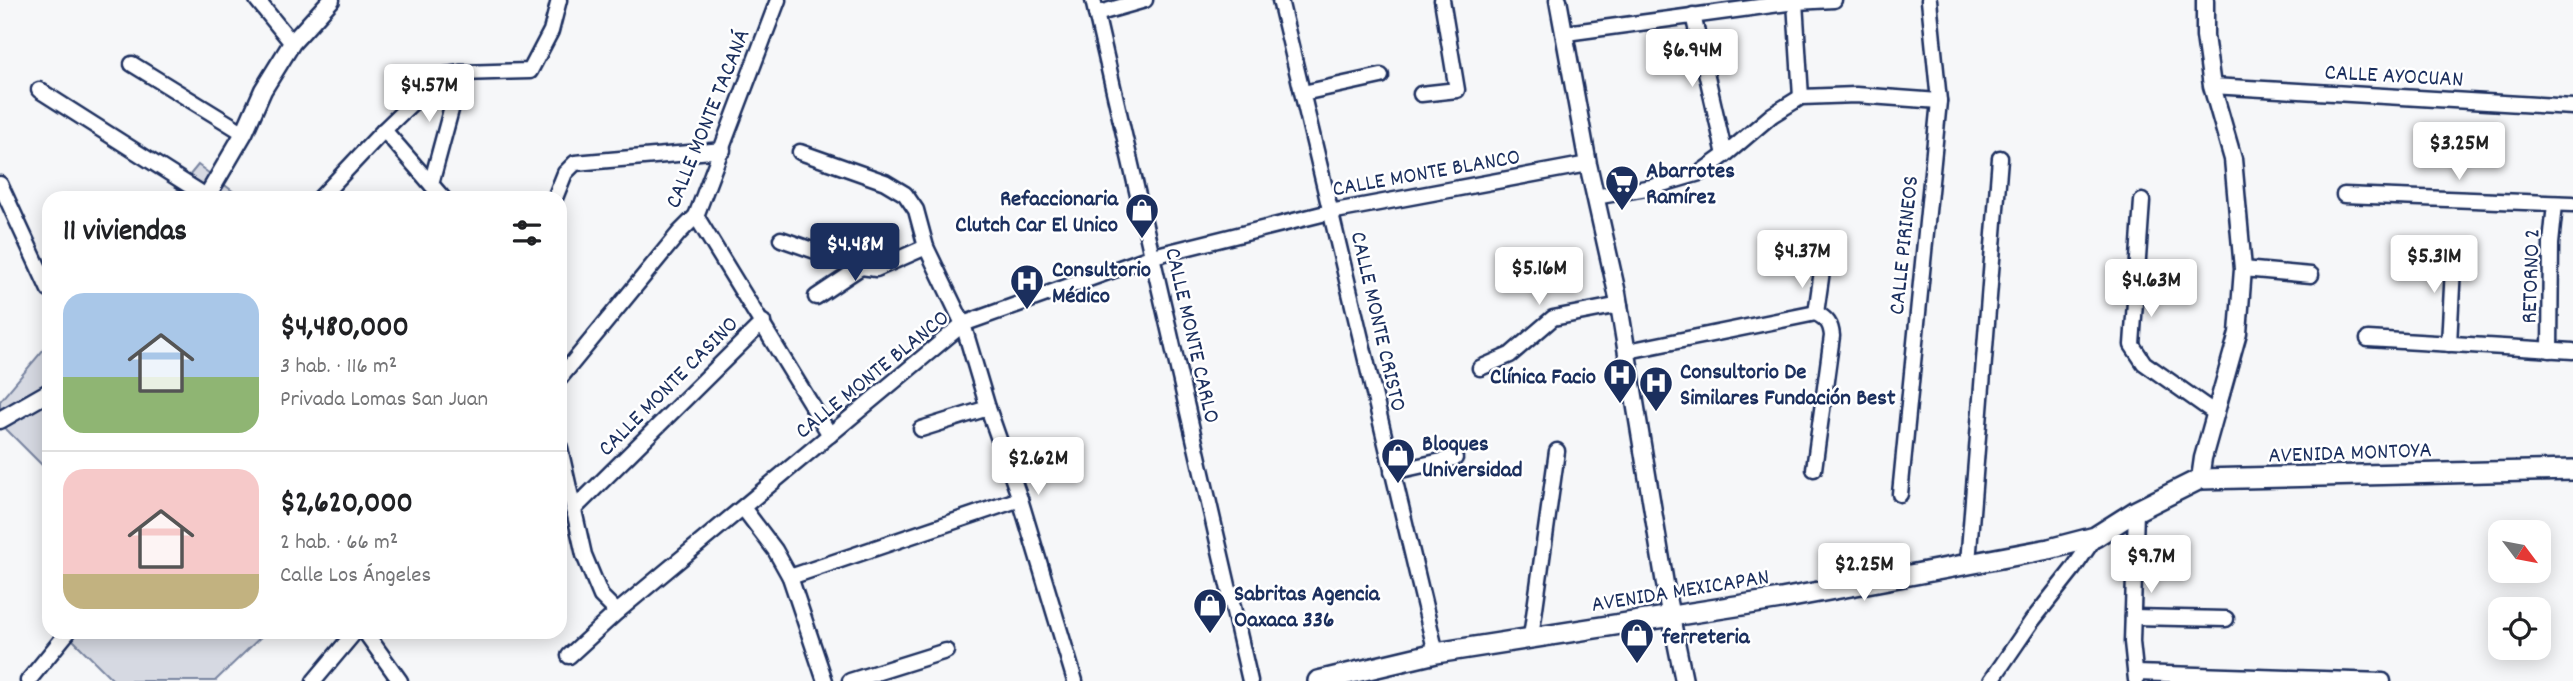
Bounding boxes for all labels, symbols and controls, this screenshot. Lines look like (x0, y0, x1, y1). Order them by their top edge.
street label: CALLE MONTE TACANÁ (658, 25, 760, 214)
pin: $6.94M (1635, 29, 1749, 89)
text: $6.94M (1662, 35, 1722, 68)
street label: CALLE AYOCUAN (2324, 57, 2464, 98)
pin: $4.57M (372, 64, 486, 124)
text: $4.57M (400, 70, 458, 103)
pin: $3.25M (2402, 122, 2516, 182)
text: $3.25M (2429, 128, 2489, 161)
street label: CALLE MONTE BLANCO (1330, 142, 1523, 207)
place label: Abarrotes Ramírez (1646, 156, 1735, 215)
supermarket icon: Abarrotes Ramírez (1603, 163, 1641, 212)
street label: CALLE PIRINEOS (1882, 174, 1929, 316)
place label: Refaccionaria Clutch Car El Unico (955, 184, 1119, 243)
shop icon: Refaccionaria Clutch Car El Unico (1123, 191, 1161, 240)
text: 11 viviendas (63, 212, 187, 255)
icon: filters (508, 214, 546, 252)
pin: $4.48M (798, 224, 912, 283)
street label: RETORNO 2 (2514, 228, 2551, 324)
text: $4.48M (826, 229, 884, 262)
street label: CALLE MONTE CRISTO (1340, 229, 1413, 415)
pin: $4.37M (1745, 230, 1859, 290)
text: $4.37M (1773, 236, 1831, 269)
pin: $5.31M (2377, 236, 2491, 295)
text: $5.31M (2407, 241, 2461, 274)
street label: CALLE MONTE CARLO (1154, 245, 1227, 427)
pin: $5.16M (1482, 247, 1596, 307)
text: $5.16M (1511, 253, 1567, 286)
place label: Consultorio Médico (1052, 255, 1151, 314)
pin: $4.63M (2094, 260, 2208, 319)
hospital icon: Consultorio Médico (1008, 262, 1046, 311)
text: $4.63M (2121, 265, 2181, 298)
street label: CALLE MONTE BLANCO (789, 303, 957, 448)
text: $4,480,000 (280, 308, 409, 351)
street label: CALLE MONTE CASINO (592, 310, 747, 465)
icon: home (119, 321, 203, 405)
text: 3 hab. · 116 m² (280, 351, 397, 384)
hospital icon: Clínica Facio (1601, 356, 1639, 405)
place label: Consultorio De Similares Fundación Best (1680, 357, 1896, 416)
place label: Clínica Facio (1490, 362, 1596, 395)
hospital icon: Consultorio De Similares Fundación Best (1637, 364, 1675, 413)
text: Privada Lomas San Juan (280, 384, 488, 417)
place label: Bloques Universidad (1422, 429, 1522, 488)
street label: AVENIDA MONTOYA (2268, 435, 2432, 474)
shop icon: Bloques Universidad (1379, 436, 1417, 485)
pin: $2.62M (981, 438, 1095, 497)
text: $2.62M (1008, 443, 1068, 476)
text: $2,620,000 (280, 484, 413, 527)
icon: home (119, 497, 203, 581)
north arrow (2488, 520, 2552, 583)
map controls (2488, 520, 2551, 660)
text: 2 hab. · 66 m² (280, 527, 398, 560)
pin: $9.7M (2102, 536, 2200, 595)
text: $9.7M (2127, 541, 2175, 574)
pin: $2.25M (1807, 544, 1921, 603)
text: $2.25M (1834, 549, 1894, 582)
text: Calle Los Ángeles (280, 560, 431, 593)
street label: AVENIDA MEXICAPAN (1589, 562, 1772, 623)
place label: Sabritas Agencia Oaxaca 336 (1234, 579, 1381, 638)
shop icon: Sabritas Agencia Oaxaca 336 (1191, 586, 1229, 635)
button: locate (2488, 597, 2551, 660)
shop icon: ferreteria (1618, 616, 1656, 665)
place label: ferreteria (1661, 622, 1751, 655)

